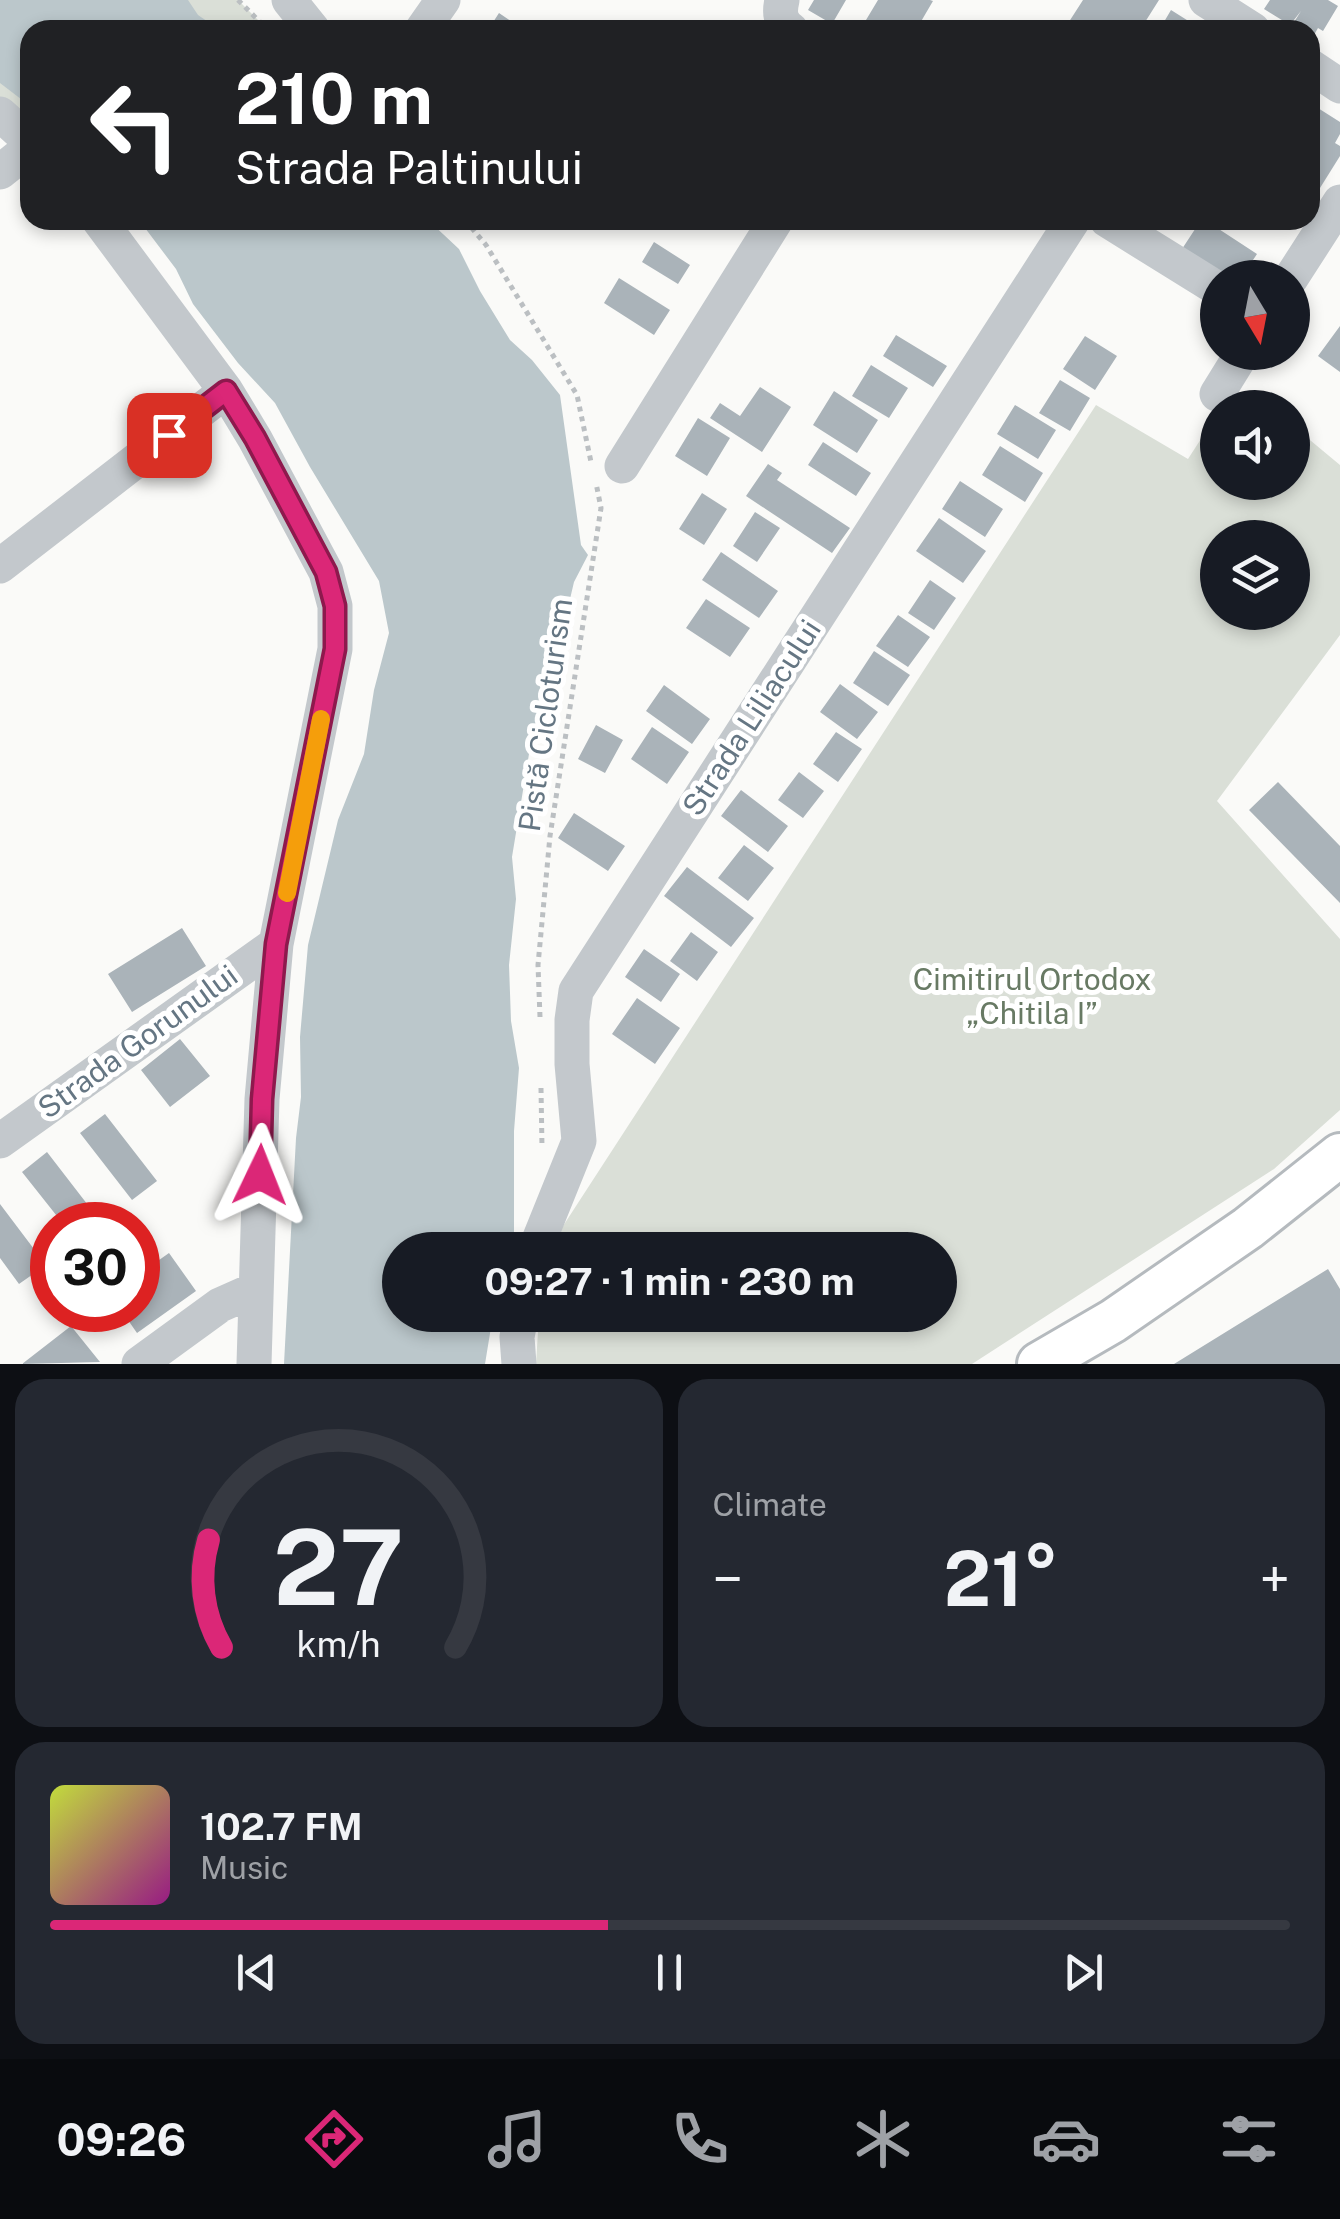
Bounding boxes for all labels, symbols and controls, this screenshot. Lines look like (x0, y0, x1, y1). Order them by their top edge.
text: 210 m (235, 57, 433, 140)
icon: left (70, 60, 200, 190)
text: Strada Paltinului (235, 141, 583, 194)
north arrow (1200, 260, 1310, 370)
map controls (1200, 260, 1310, 630)
button: sound (1200, 390, 1310, 500)
pin (127, 393, 212, 478)
icon: arrive (142, 408, 197, 463)
button: layers (1200, 520, 1310, 630)
street label: Pistă Cicloturism (511, 596, 579, 834)
street label: Strada Liliacului (674, 613, 828, 822)
street label: Strada Gorunului (31, 957, 244, 1126)
park label: Cimitirul Ortodox „Chitila I” (913, 961, 1151, 1031)
position arrow (208, 1123, 312, 1227)
speed limit sign: 30 (30, 1202, 160, 1332)
text: 09:27 · 1 min · 230 m (484, 1259, 855, 1304)
text: Climate (713, 1486, 827, 1523)
text: 27 (273, 1506, 404, 1628)
text: 21° (944, 1535, 1059, 1623)
text: − (713, 1547, 743, 1611)
text: + (1260, 1547, 1290, 1611)
text: km/h (297, 1623, 381, 1665)
text: 102.7 FM (200, 1804, 363, 1849)
text: Music (200, 1849, 288, 1886)
icon: previous (229, 1945, 284, 2000)
icon: pause (642, 1945, 697, 2000)
icon: next (1056, 1945, 1111, 2000)
icon: directions (299, 2104, 369, 2174)
icon: music (482, 2104, 552, 2174)
icon: phone (665, 2104, 735, 2174)
icon: climate (848, 2104, 918, 2174)
icon: car (1031, 2104, 1101, 2174)
icon: filters (1214, 2104, 1284, 2174)
text: 09:26 (56, 2113, 186, 2166)

